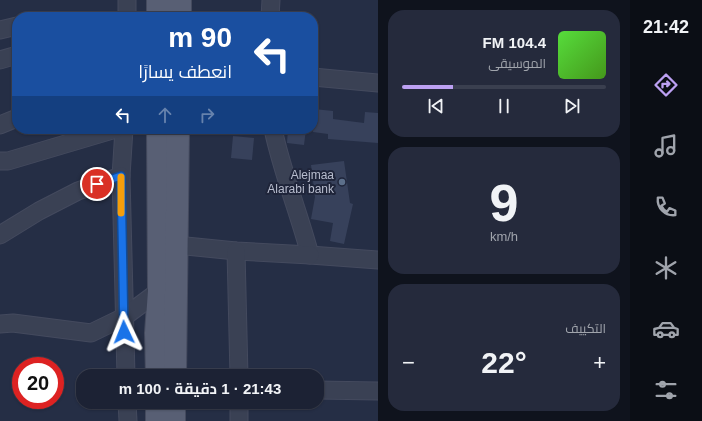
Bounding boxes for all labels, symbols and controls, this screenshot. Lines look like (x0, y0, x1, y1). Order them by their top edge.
text: 21:42 (643, 17, 689, 37)
text: 90 m (168, 22, 232, 53)
icon: left (246, 28, 298, 80)
text: 104.4 FM (483, 34, 546, 51)
text: الموسيقى (488, 56, 546, 71)
text: انعطف يسارًا (138, 62, 232, 82)
icon: directions (652, 71, 680, 99)
icon: previous (425, 95, 447, 117)
icon: pause (493, 95, 515, 117)
icon: next (561, 95, 583, 117)
icon: left (112, 104, 134, 126)
icon: ahead (154, 104, 176, 126)
icon: right (196, 104, 218, 126)
icon: music (652, 132, 680, 160)
pin (80, 167, 114, 201)
place label: Alejmaa Alarabi bank (267, 168, 335, 196)
icon: arrive (86, 173, 108, 195)
text: 9 (490, 174, 518, 232)
marker: Alejmaa Alarabi bank (337, 177, 347, 187)
icon: phone (652, 193, 680, 221)
text: km/h (490, 229, 518, 244)
icon: climate (652, 254, 680, 282)
position arrow (103, 311, 145, 353)
icon: car (652, 315, 680, 343)
text: التكييف (565, 321, 606, 336)
text: 22° (481, 346, 527, 379)
text: − (402, 350, 415, 375)
text: + (593, 350, 606, 375)
speed limit sign: 20 (12, 357, 64, 409)
icon: filters (652, 376, 680, 404)
text: 21:43 · 1 دقيقة · 100 m (119, 380, 281, 397)

